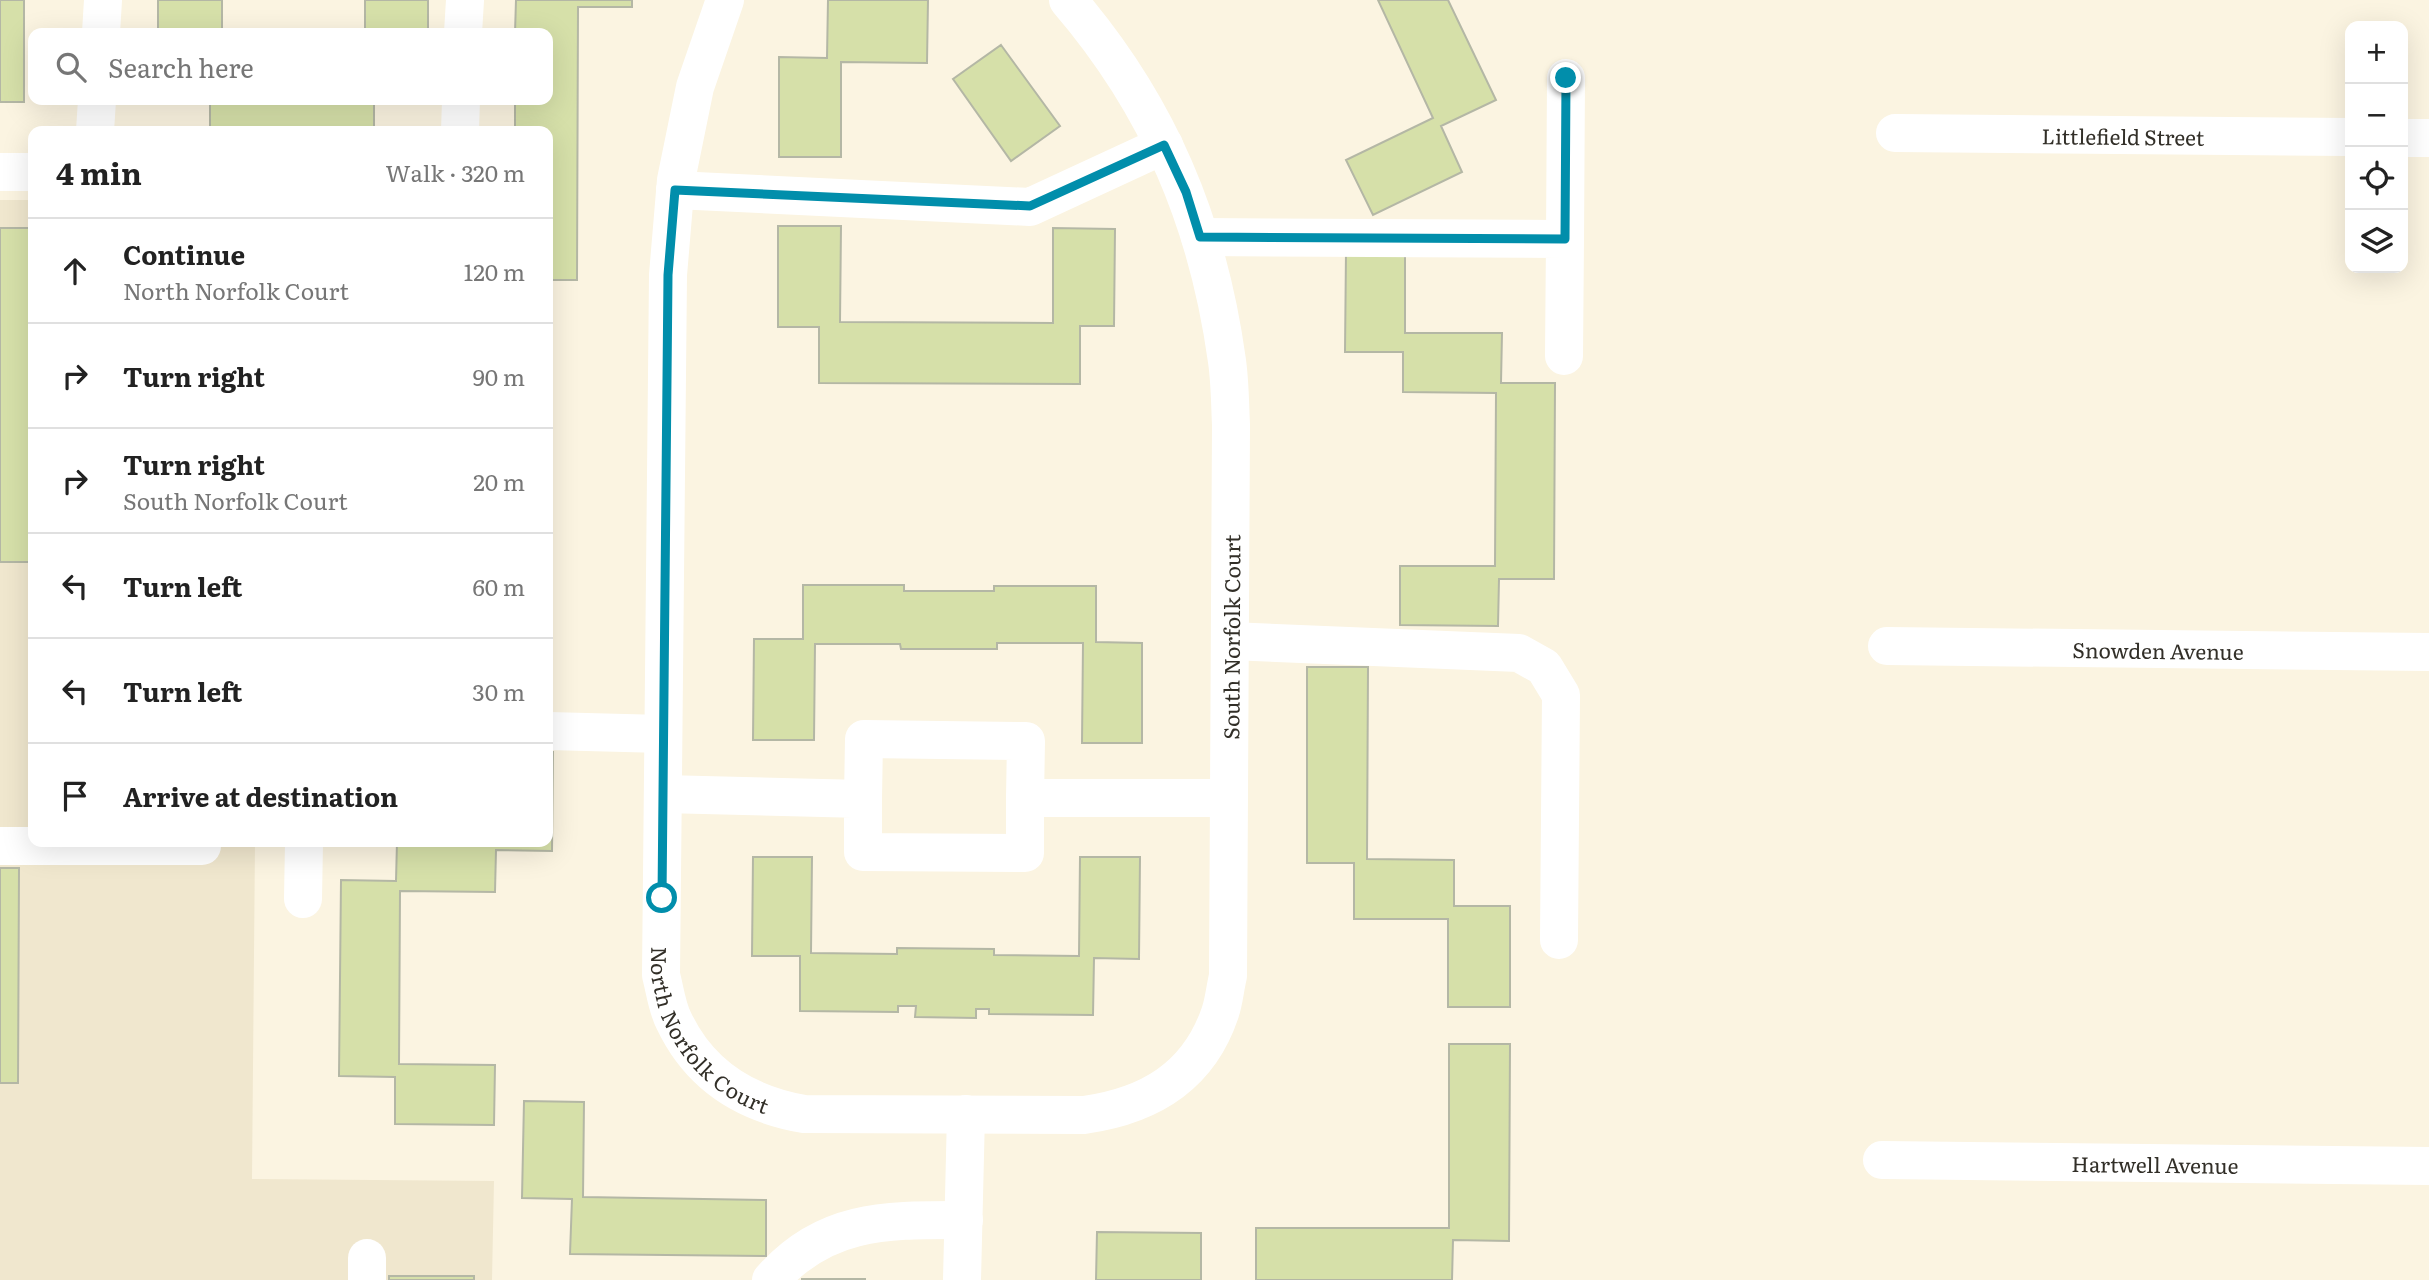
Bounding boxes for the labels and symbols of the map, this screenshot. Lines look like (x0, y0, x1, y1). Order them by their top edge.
route end (1550, 62, 1581, 93)
street label: Littlefield Street (2042, 119, 2205, 151)
street label: South Norfolk Court (1214, 534, 1246, 740)
street label: Snowden Avenue (2072, 633, 2244, 665)
route start (646, 882, 677, 913)
street label: North Norfolk Court (645, 946, 774, 1120)
street label: Hartwell Avenue (2071, 1147, 2239, 1179)

